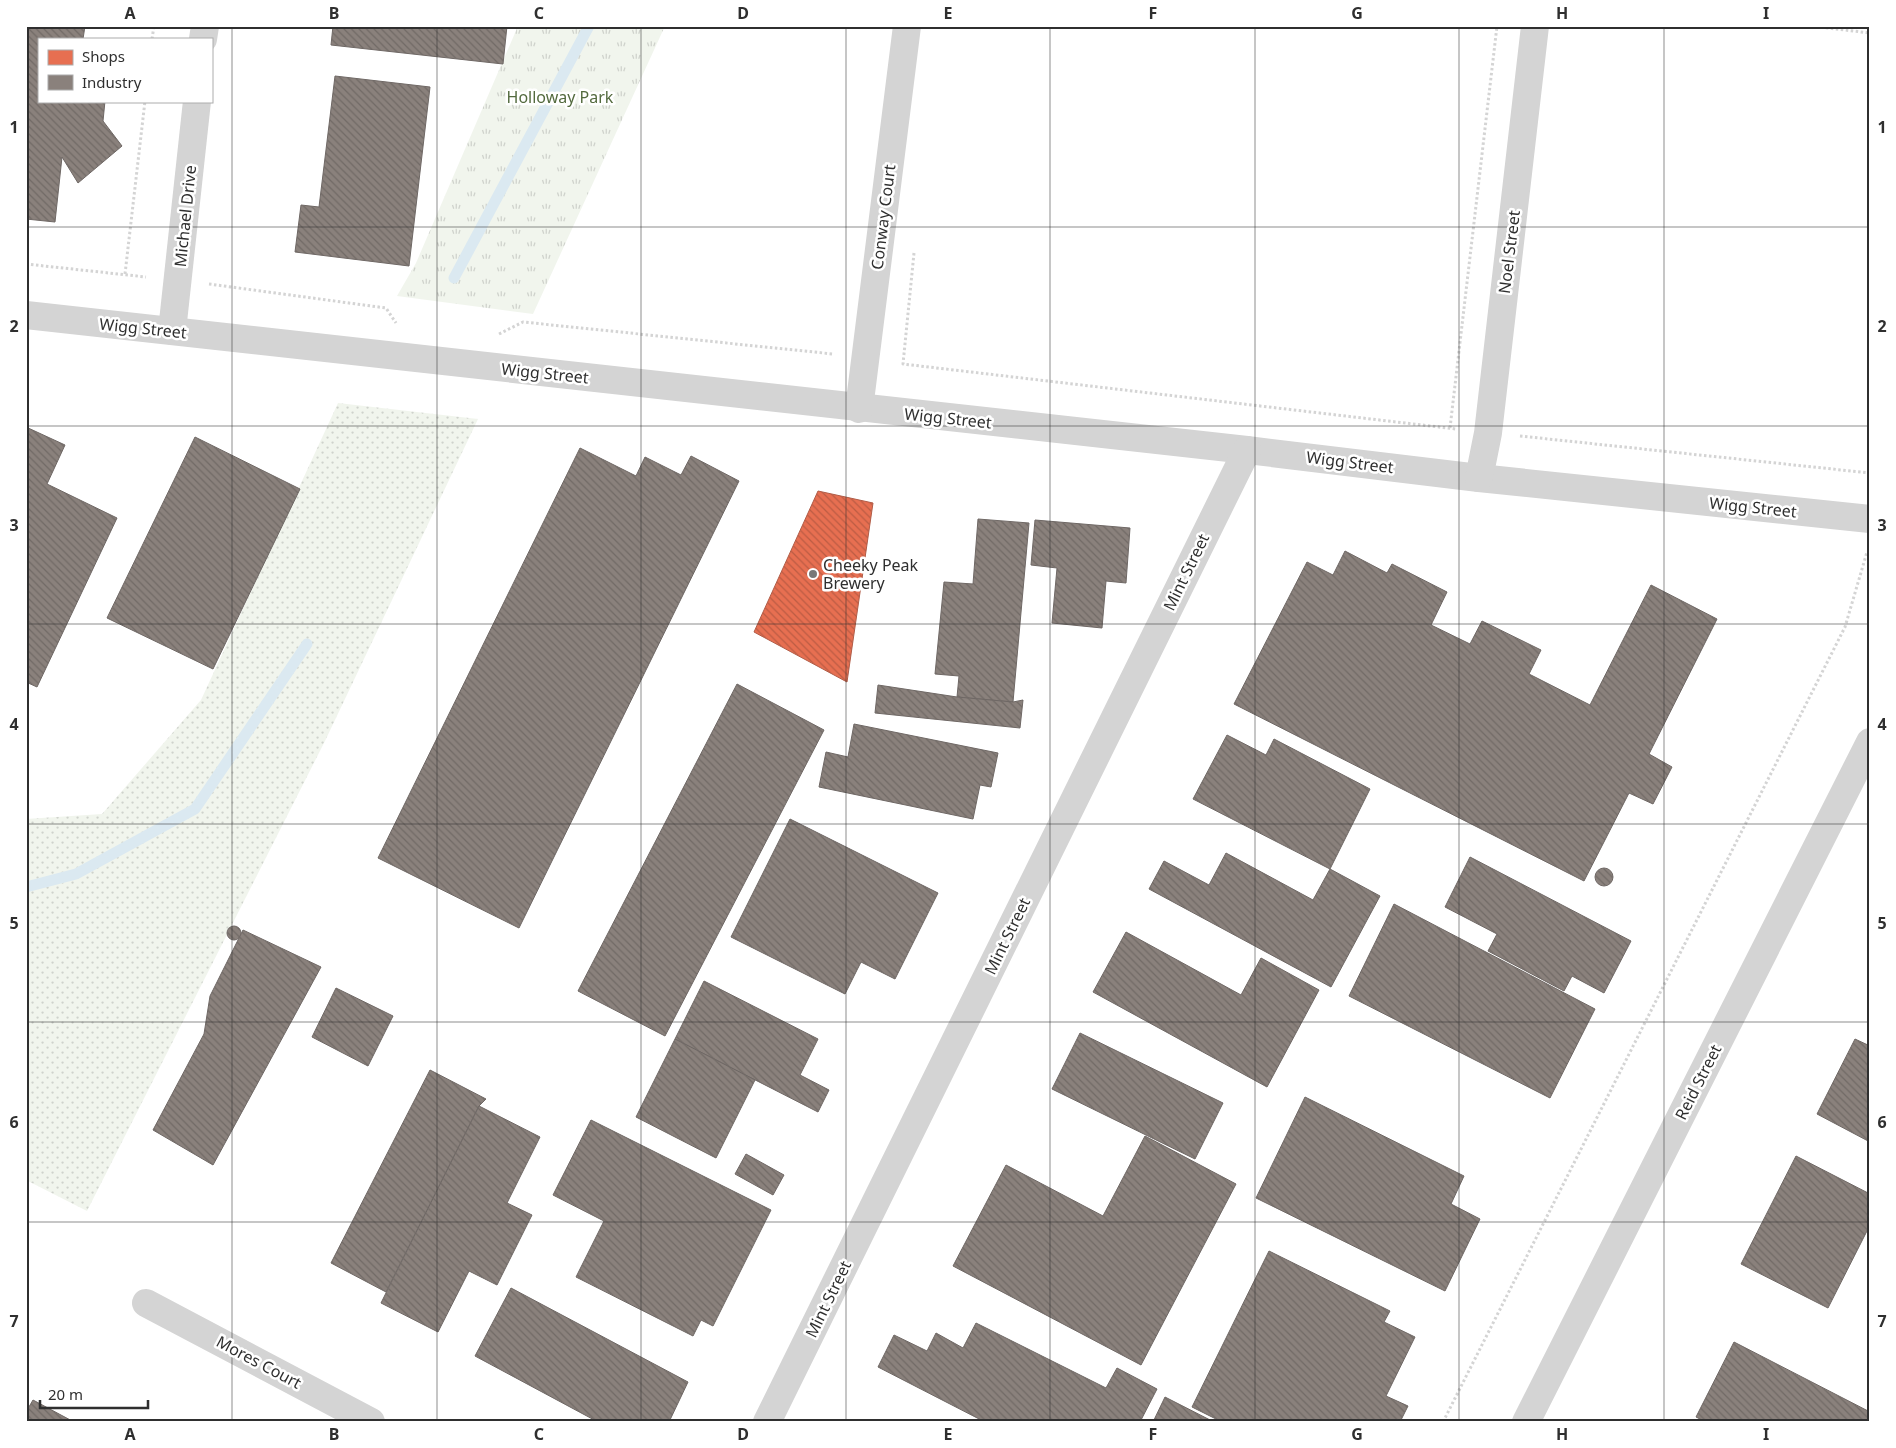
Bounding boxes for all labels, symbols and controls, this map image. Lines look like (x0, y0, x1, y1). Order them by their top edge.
text: A (124, 2, 136, 24)
text: B (329, 2, 339, 24)
text: C (534, 2, 544, 24)
text: D (737, 2, 749, 24)
text: E (944, 2, 953, 24)
text: F (1149, 2, 1157, 24)
text: G (1351, 2, 1363, 24)
text: H (1556, 2, 1568, 24)
text: I (1763, 2, 1769, 24)
legend (38, 38, 212, 102)
text: Shops (82, 46, 125, 66)
text: Industry (82, 72, 142, 92)
park label: Holloway Park (507, 86, 614, 108)
text: 1 (9, 116, 19, 138)
text: 1 (1877, 116, 1887, 138)
street label: Conway Court (866, 163, 900, 271)
street label: Michael Drive (169, 164, 201, 268)
street label: Noel Street (1493, 209, 1525, 295)
street label: Wigg Street (98, 312, 188, 344)
text: 2 (9, 315, 19, 337)
text: 2 (1877, 315, 1887, 337)
street label: Wigg Street (500, 357, 590, 389)
street label: Wigg Street (903, 402, 993, 434)
street label: Wigg Street (1305, 446, 1395, 478)
street label: Wigg Street (1708, 491, 1798, 523)
text: 3 (9, 514, 19, 536)
text: 3 (1877, 514, 1887, 536)
street label: Mint Street (1158, 530, 1214, 614)
place label: Cheeky Peak Brewery (823, 554, 919, 594)
marker: Cheeky Peak Brewery (807, 568, 819, 580)
text: 4 (9, 713, 19, 735)
text: 4 (1877, 713, 1887, 735)
street label: Mint Street (979, 894, 1035, 978)
text: 5 (9, 912, 19, 934)
text: 5 (1877, 912, 1887, 934)
street label: Reid Street (1670, 1040, 1726, 1123)
text: 6 (9, 1111, 19, 1133)
text: 6 (1877, 1111, 1887, 1133)
street label: Mint Street (800, 1257, 856, 1341)
text: 7 (9, 1310, 19, 1332)
text: 7 (1877, 1310, 1887, 1332)
street label: Mores Court (213, 1330, 306, 1394)
scale bar (40, 1378, 148, 1410)
text: 20 m (48, 1384, 83, 1404)
text: A (124, 1423, 136, 1445)
text: B (329, 1423, 339, 1445)
text: C (534, 1423, 544, 1445)
text: D (737, 1423, 749, 1445)
text: E (944, 1423, 953, 1445)
text: F (1149, 1423, 1157, 1445)
text: G (1351, 1423, 1363, 1445)
text: H (1556, 1423, 1568, 1445)
text: I (1763, 1423, 1769, 1445)

